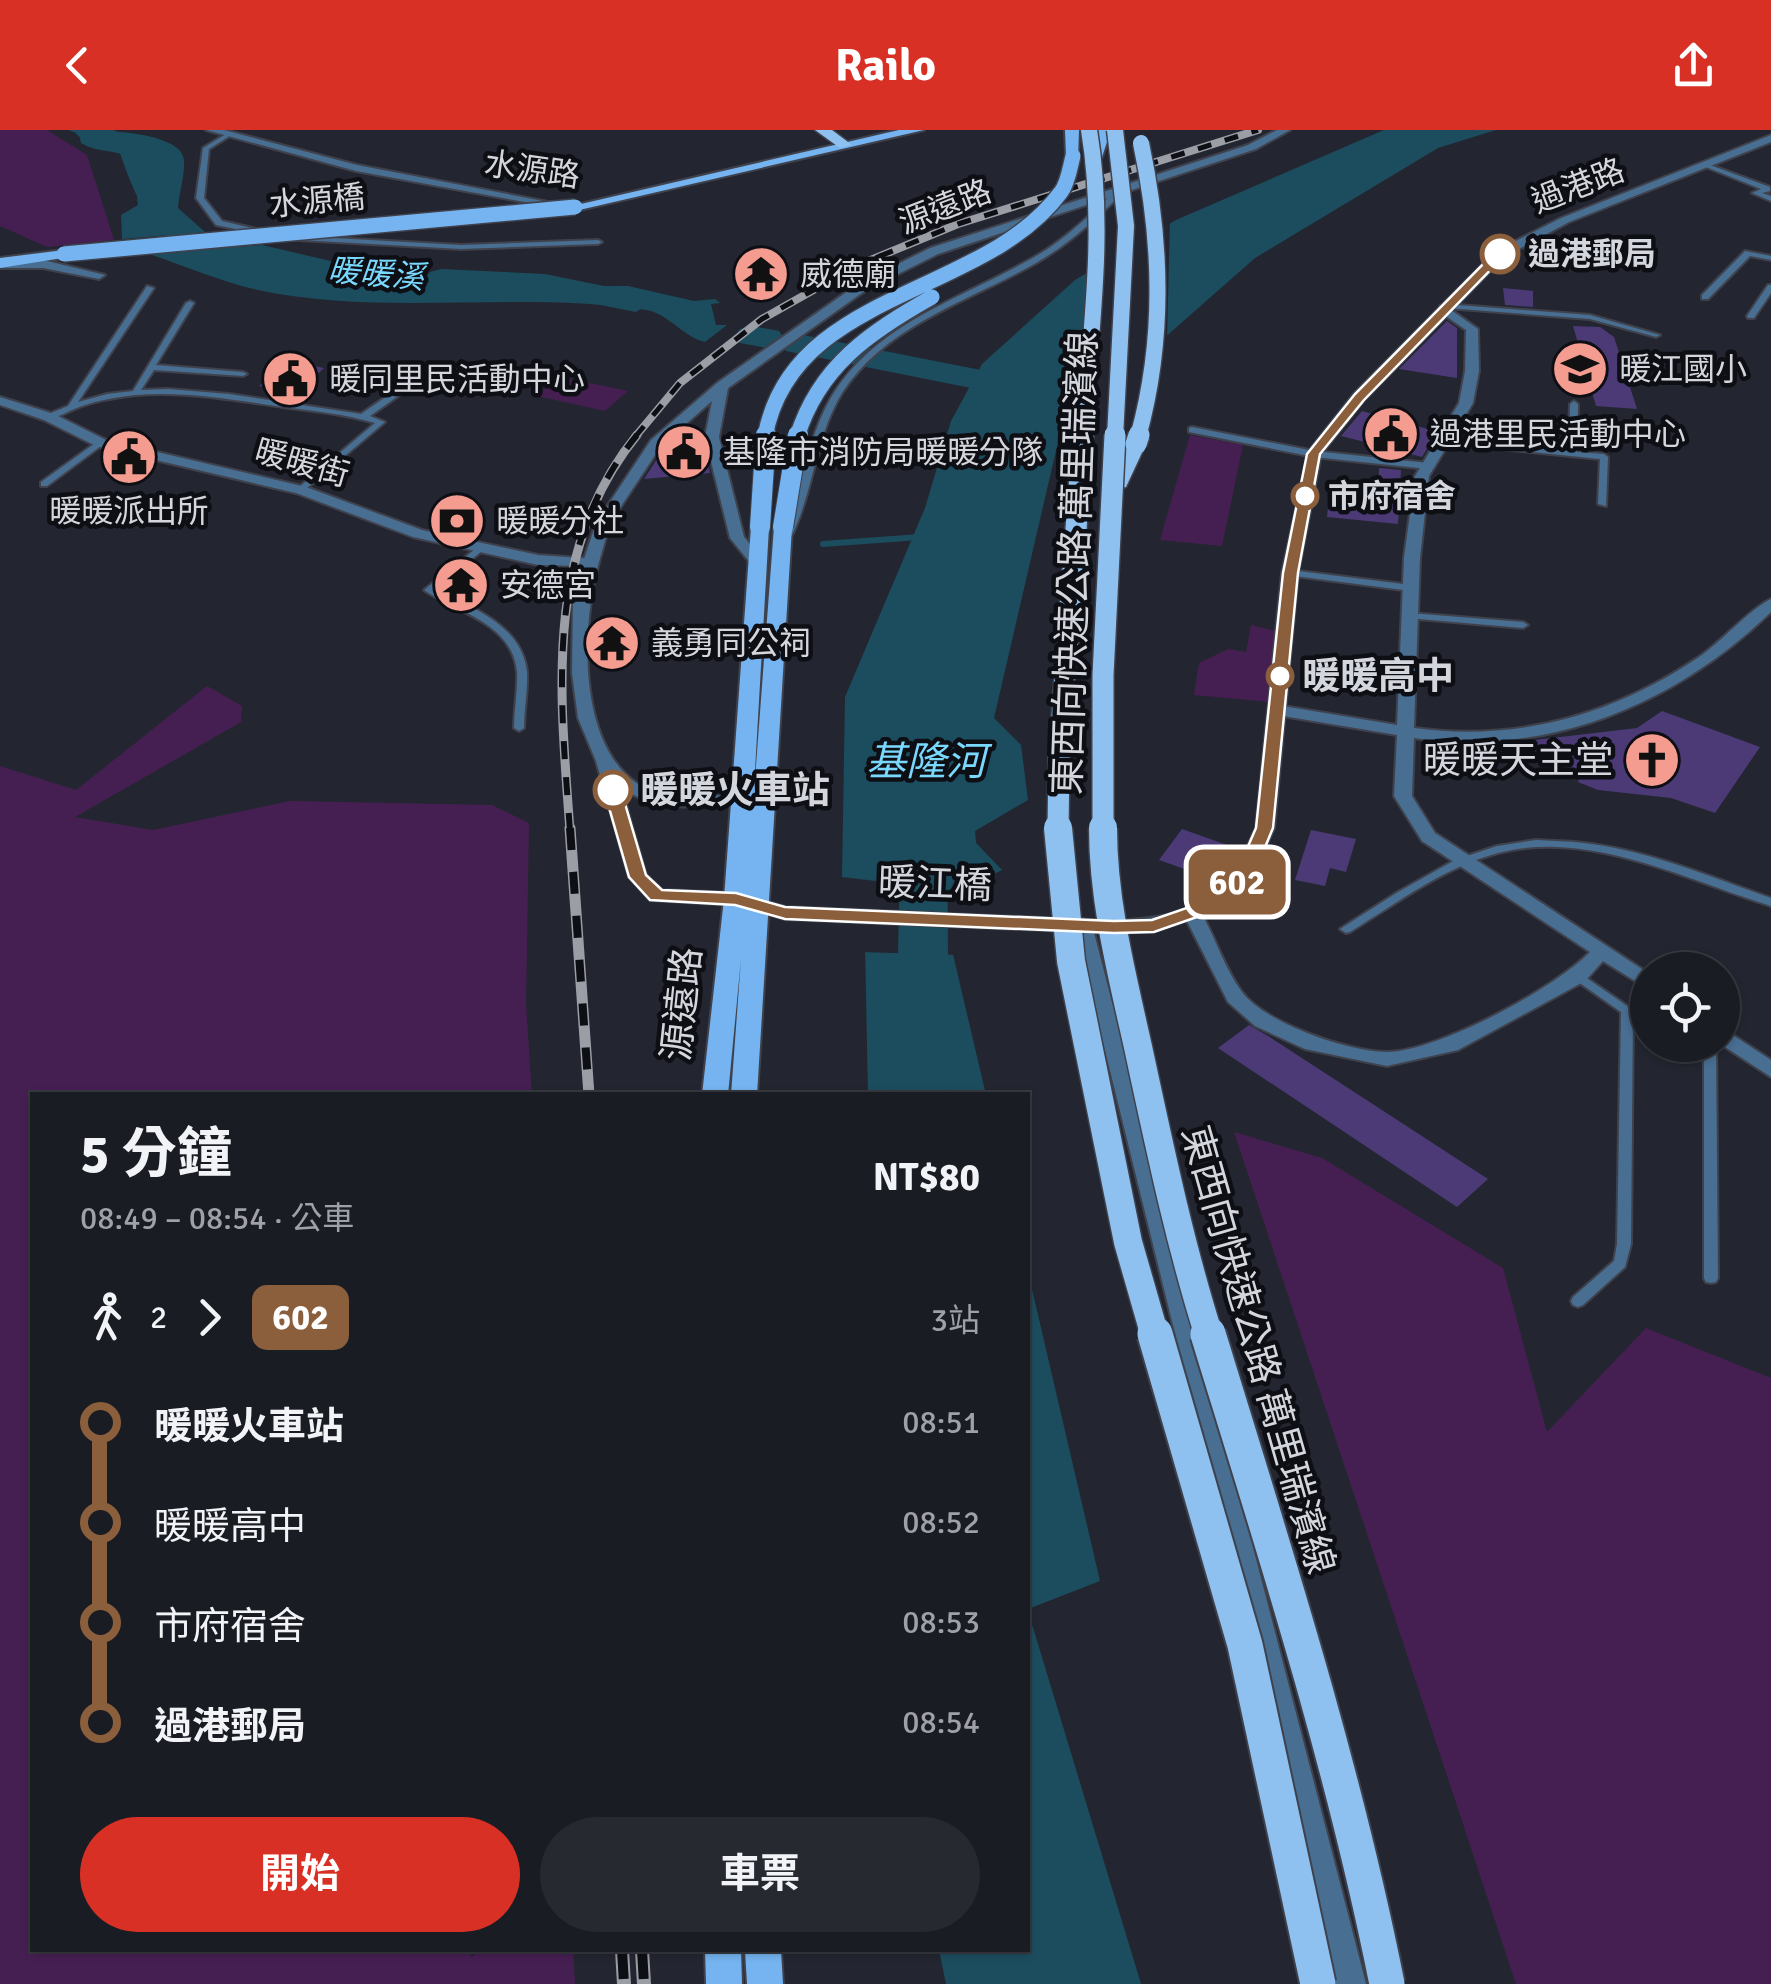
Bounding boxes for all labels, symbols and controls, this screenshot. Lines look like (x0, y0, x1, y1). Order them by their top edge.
icon: back (50, 38, 105, 93)
text: Railo (835, 38, 936, 93)
icon: share (1666, 38, 1721, 93)
street label: 水源路 (482, 144, 582, 196)
street label: 過港路 (1526, 151, 1630, 221)
street label: 源遠路 (893, 172, 997, 242)
street label: 水源橋 (267, 177, 367, 225)
marker: 過港郵局 (1481, 235, 1519, 273)
place label: 過港郵局 (1528, 235, 1656, 274)
temple icon: 威德廟 (731, 244, 791, 304)
water label: 暖暖溪 (326, 250, 429, 298)
place label: 威德廟 (800, 255, 896, 294)
street label: 東西向快速公路 萬里瑞濱線 (1043, 330, 1107, 796)
school or university icon: 暖江國小 (1550, 339, 1610, 399)
public building icon: 暖同里民活動中心 (260, 349, 320, 409)
place label: 暖江國小 (1619, 350, 1747, 389)
place label: 暖同里民活動中心 (329, 360, 585, 399)
public building icon: 過港里民活動中心 (1361, 404, 1421, 464)
place label: 過港里民活動中心 (1430, 415, 1686, 454)
public building icon: 基隆市消防局暖暖分隊 (654, 422, 714, 482)
public building icon: 暖暖派出所 (99, 427, 159, 487)
street label: 暖暖街 (250, 431, 354, 495)
place label: 基隆市消防局暖暖分隊 (723, 433, 1043, 472)
place label: 市府宿舍 (1328, 477, 1456, 516)
marker: 市府宿舍 (1292, 483, 1318, 509)
bank icon: 暖暖分社 (427, 491, 487, 551)
place label: 暖暖派出所 (49, 492, 209, 531)
place label: 暖暖分社 (496, 502, 624, 541)
temple icon: 安德宮 (431, 555, 491, 615)
place label: 安德宮 (500, 566, 596, 605)
temple icon: 義勇同公祠 (582, 613, 642, 673)
place label: 義勇同公祠 (651, 624, 811, 663)
place label: 暖暖高中 (1302, 653, 1454, 700)
marker: 暖暖高中 (1267, 663, 1293, 689)
church icon: 暖暖天主堂 (1622, 730, 1682, 790)
water label: 基隆河 (866, 737, 993, 787)
place label: 暖暖天主堂 (1423, 737, 1613, 784)
place label: 暖暖火車站 (640, 767, 830, 814)
marker: 暖暖火車站 (594, 771, 632, 809)
line badge: 602 (1180, 850, 1294, 914)
street label: 暖江橋 (877, 859, 993, 909)
text: 602 (1209, 861, 1265, 904)
street label: 源遠路 (653, 945, 711, 1063)
map controls (1630, 952, 1740, 1062)
button: locate (1630, 952, 1740, 1062)
text: 5 分鐘 (80, 1120, 232, 1188)
street label: 東西向快速公路 萬里瑞濱線 (1171, 1120, 1345, 1580)
text: NT$80 (873, 1154, 980, 1201)
text: 08:49 – 08:54 · 公車 (80, 1199, 354, 1238)
icon: walk (80, 1290, 135, 1345)
icon: forward (182, 1290, 237, 1345)
text: 602 (272, 1296, 329, 1339)
text: 2 (150, 1298, 167, 1337)
text: 3站 (931, 1301, 980, 1340)
text: 暖暖火車站 (154, 1403, 344, 1450)
text: 08:51 (902, 1403, 980, 1442)
text: 暖暖高中 (154, 1503, 306, 1550)
text: 08:52 (902, 1503, 980, 1542)
text: 市府宿舍 (154, 1603, 306, 1650)
text: 08:53 (902, 1603, 980, 1642)
text: 過港郵局 (154, 1703, 306, 1750)
text: 08:54 (902, 1703, 980, 1742)
button: 開始 (80, 1817, 520, 1932)
button: 車票 (540, 1817, 980, 1932)

